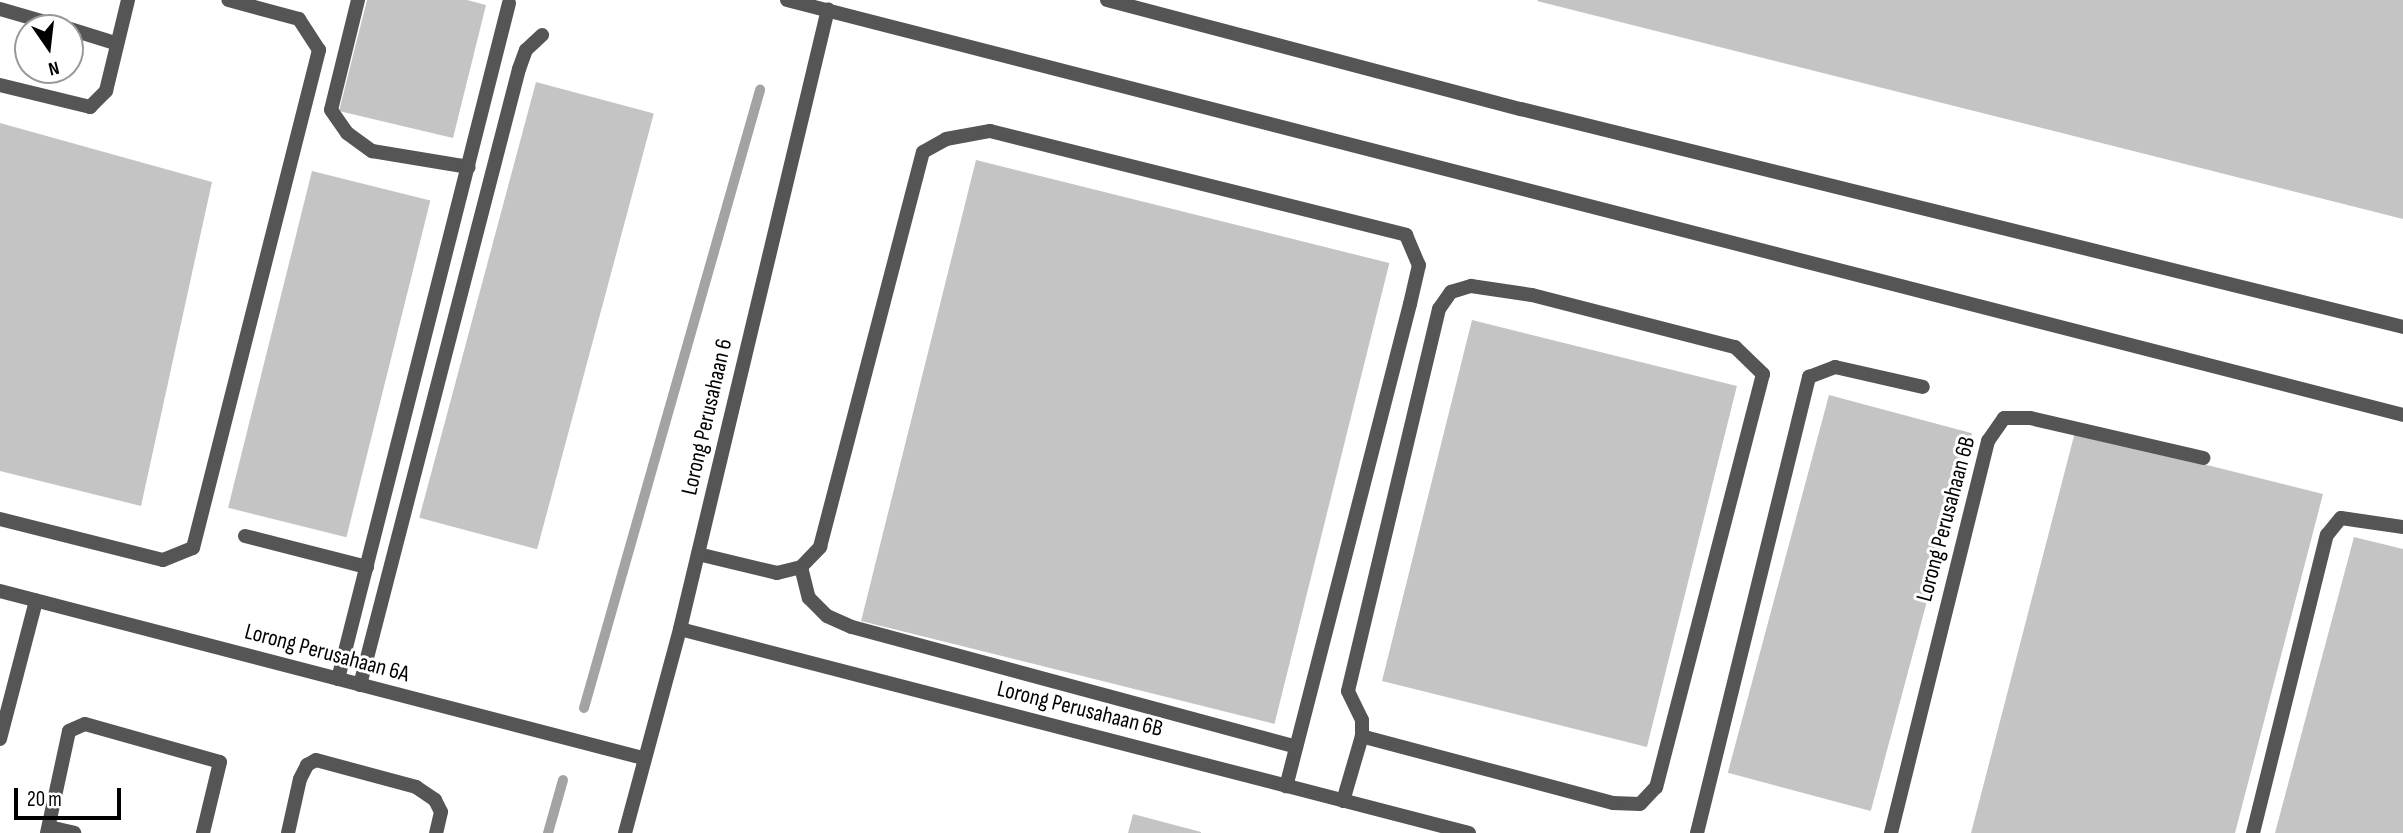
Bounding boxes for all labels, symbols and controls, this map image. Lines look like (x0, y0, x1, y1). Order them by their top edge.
north arrow (14, 14, 84, 84)
text: N (46, 56, 61, 80)
street label: Lorong Perusahaan 6 (676, 336, 738, 498)
street label: Lorong Perusahaan 6B (1911, 433, 1981, 605)
street label: Lorong Perusahaan 6A (242, 618, 412, 688)
street label: Lorong Perusahaan 6B (994, 675, 1166, 743)
scale bar (18, 774, 124, 818)
text: 20 m (27, 787, 62, 812)

